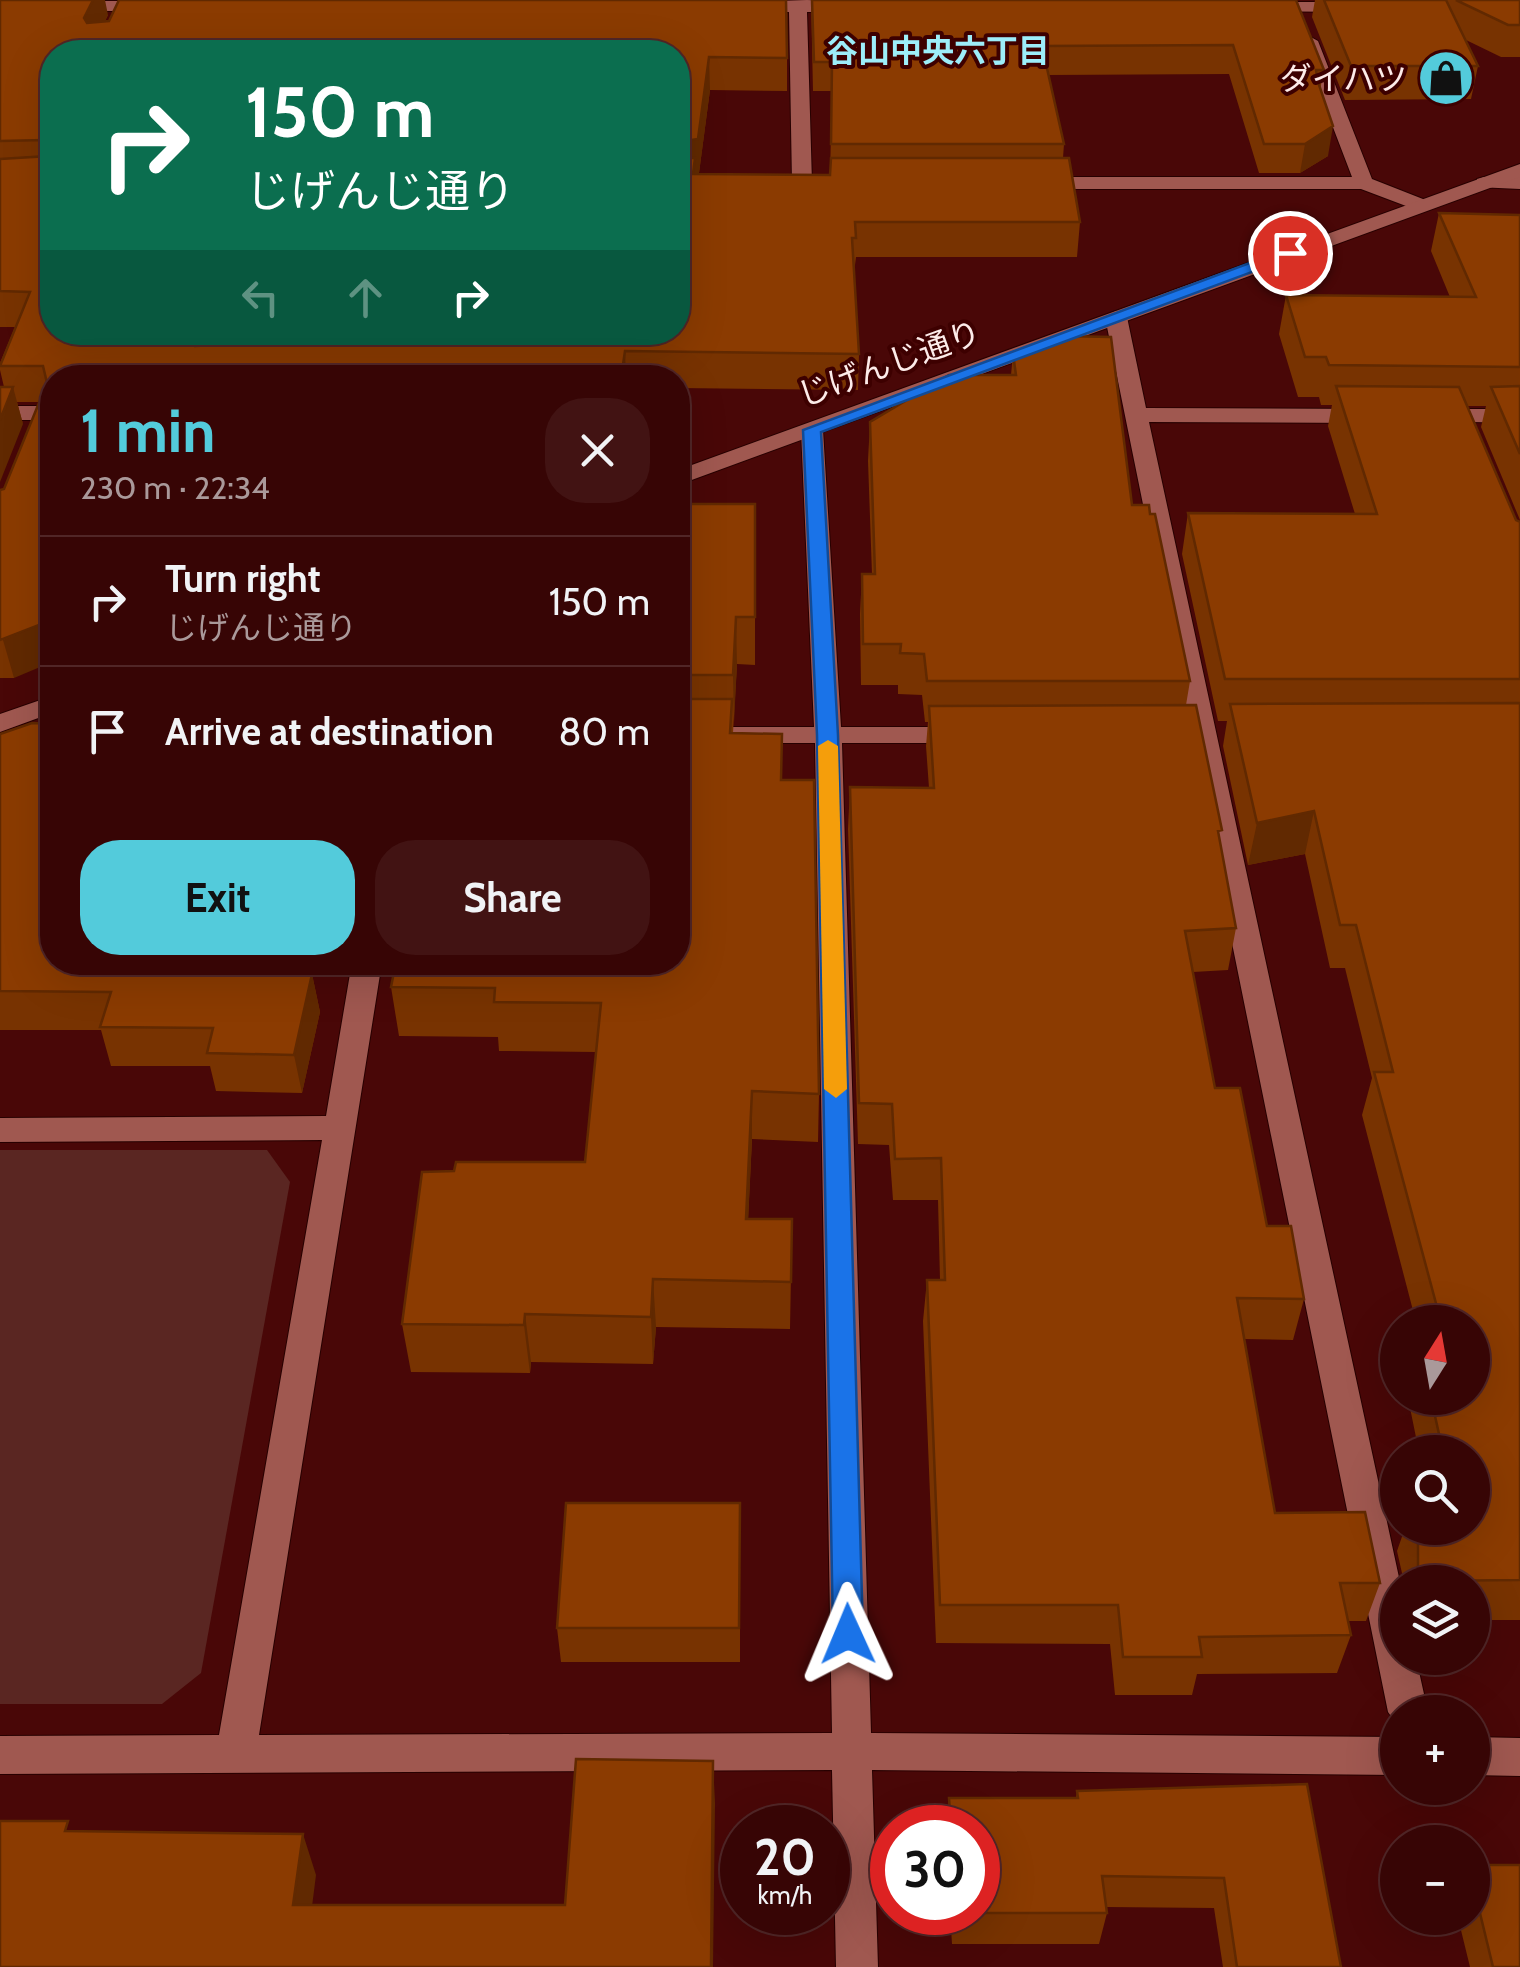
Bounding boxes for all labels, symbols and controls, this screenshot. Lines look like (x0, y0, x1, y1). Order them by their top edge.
district label: 谷山中央六丁目 (826, 31, 1050, 70)
shop icon: ダイハツ (1416, 48, 1476, 108)
place label: ダイハツ (1280, 59, 1407, 98)
text: 150 m (245, 69, 434, 155)
icon: right (80, 80, 210, 210)
text: じげんじ通り (245, 164, 515, 218)
pin (1248, 211, 1333, 296)
icon: arrive (1263, 226, 1318, 281)
icon: left (233, 270, 288, 325)
icon: ahead (338, 270, 393, 325)
icon: right (443, 270, 498, 325)
street label: じげんじ通り (792, 312, 986, 414)
text: 1 min (80, 394, 215, 467)
button: close (545, 398, 650, 503)
text: 230 m · 22:34 (80, 468, 270, 507)
text: Turn right (165, 555, 321, 602)
icon: right (80, 574, 135, 629)
text: 150 m (549, 578, 650, 625)
text: じげんじ通り (165, 608, 357, 647)
icon: arrive (80, 704, 135, 759)
text: Arrive at destination (165, 708, 494, 755)
text: 80 m (559, 708, 650, 755)
button: Exit (80, 840, 355, 955)
button: Share (375, 840, 650, 955)
north arrow (1380, 1305, 1490, 1415)
map controls (1380, 1305, 1490, 1935)
button: search (1380, 1435, 1490, 1545)
button: layers (1380, 1565, 1490, 1675)
position arrow (796, 1582, 900, 1686)
button: + (1380, 1695, 1490, 1805)
speed limit sign: 30 (870, 1805, 1000, 1935)
button: − (1380, 1825, 1490, 1935)
text: 20 (754, 1827, 816, 1888)
text: km/h (758, 1880, 812, 1910)

